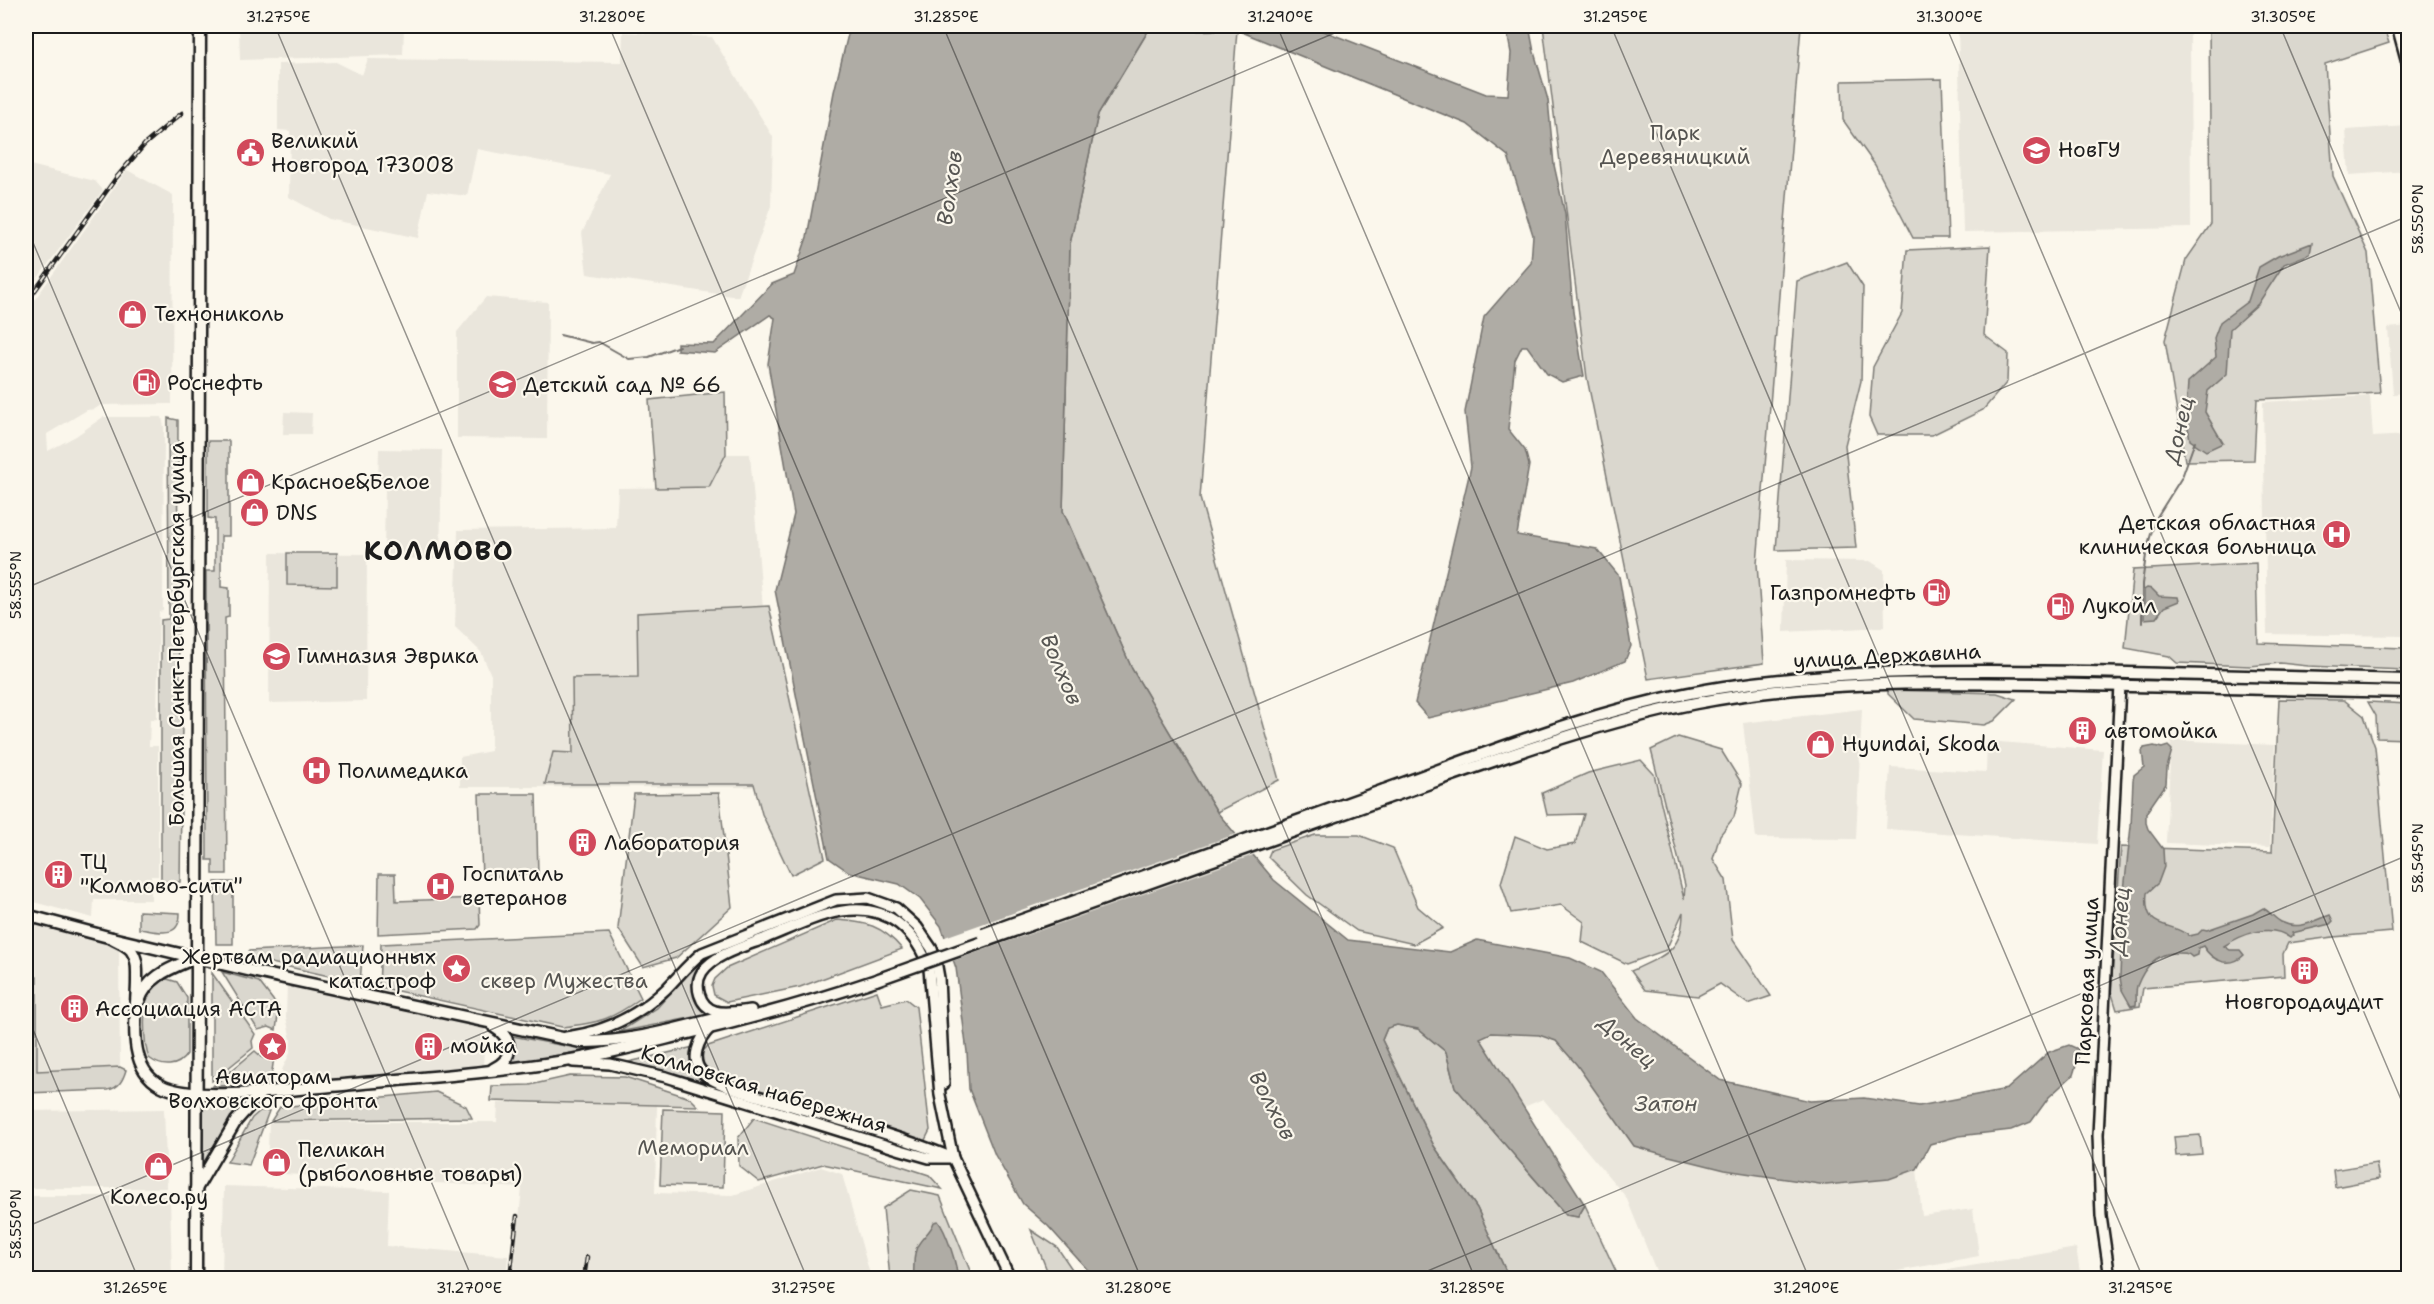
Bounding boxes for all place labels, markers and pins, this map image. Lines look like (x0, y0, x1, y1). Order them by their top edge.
place label: Великий Новгород 173008 (271, 127, 455, 179)
school or university icon: НовГУ (2021, 134, 2053, 166)
place label: НовГУ (2058, 136, 2121, 164)
public building icon: Великий Новгород 173008 (234, 137, 266, 169)
shop icon: Технониколь (117, 298, 149, 330)
place label: Технониколь (154, 300, 284, 328)
fuel station icon: Роснефть (130, 367, 162, 399)
place label: Роснефть (167, 369, 263, 397)
school or university icon: Детский сад № 66 (486, 369, 518, 401)
place label: Детский сад № 66 (523, 371, 721, 399)
shop icon: Красное&Белое (234, 466, 266, 498)
place label: Красное&Белое (271, 468, 430, 496)
shop icon: DNS (239, 497, 271, 529)
place label: DNS (276, 499, 317, 527)
place label: Детская областная клиническая больница (2079, 509, 2316, 561)
hospital icon: Детская областная клиническая больница (2321, 519, 2353, 551)
fuel station icon: Газпромнефть (1921, 577, 1953, 609)
place label: Газпромнефть (1770, 579, 1916, 607)
fuel station icon: Лукойл (2045, 590, 2077, 622)
place label: Лукойл (2082, 592, 2157, 620)
school or university icon: Гимназия Эврика (260, 640, 292, 672)
place label: Гимназия Эврика (297, 642, 478, 670)
building icon: автомойка (2067, 715, 2099, 747)
place label: автомойка (2104, 717, 2217, 745)
shop icon: Hyundai, Skoda (1805, 728, 1837, 760)
place label: Hyundai, Skoda (1842, 730, 2000, 758)
hospital icon: Полимедика (301, 755, 333, 787)
place label: Полимедика (338, 757, 468, 785)
building icon: Лаборатория (567, 827, 599, 859)
place label: Лаборатория (604, 829, 740, 857)
place label: ТЦ "Колмово-сити" (80, 848, 243, 900)
building icon: ТЦ "Колмово-сити" (43, 858, 75, 890)
place label: Госпиталь ветеранов (462, 860, 567, 912)
hospital icon: Госпиталь ветеранов (425, 870, 457, 902)
place label: Жертвам радиационных катастроф (182, 943, 436, 995)
place icon: Жертвам радиационных катастроф (441, 953, 473, 985)
building icon: Новгородаудит (2288, 955, 2320, 987)
place label: Новгородаудит (2225, 988, 2384, 1016)
building icon: Ассоциация АСТА (58, 993, 90, 1025)
place label: Ассоциация АСТА (95, 995, 282, 1023)
place icon: Авиаторам Волховского фронта (257, 1030, 289, 1062)
building icon: мойка (413, 1030, 445, 1062)
place label: мойка (450, 1032, 516, 1060)
place label: Авиаторам Волховского фронта (168, 1063, 378, 1115)
place label: Пеликан (рыболовные товары) (298, 1136, 522, 1188)
shop icon: Пеликан (рыболовные товары) (261, 1146, 293, 1178)
shop icon: Колесо.ру (143, 1150, 175, 1182)
place label: Колесо.ру (110, 1183, 208, 1211)

